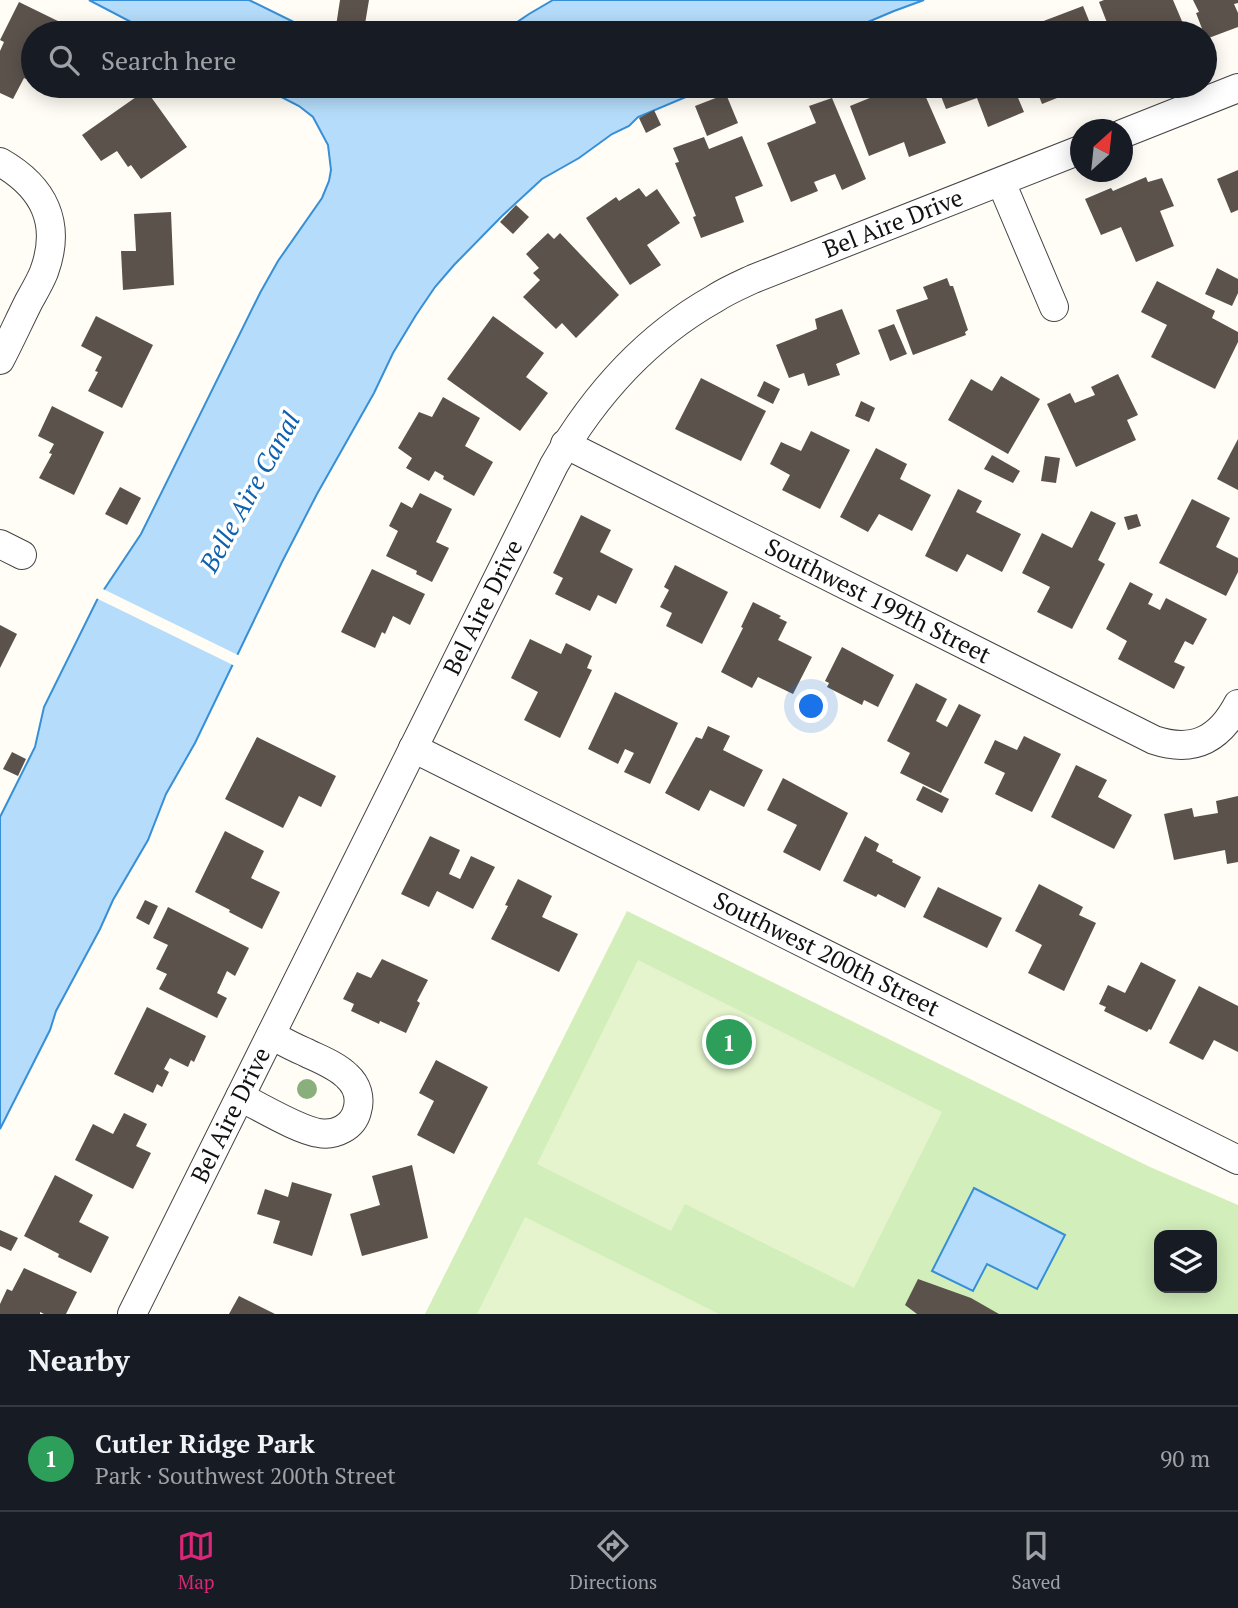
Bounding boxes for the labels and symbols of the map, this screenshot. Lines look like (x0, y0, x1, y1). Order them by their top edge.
north arrow (1070, 119, 1133, 182)
street label: Bel Aire Drive (818, 181, 967, 265)
water label: Belle Aire Canal (191, 405, 307, 578)
street label: Southwest 199th Street (760, 530, 997, 670)
street label: Bel Aire Drive (435, 534, 529, 680)
your location (794, 689, 828, 723)
street label: Southwest 200th Street (708, 884, 945, 1023)
pin: 1 (706, 1016, 752, 1068)
street label: Bel Aire Drive (183, 1042, 277, 1188)

